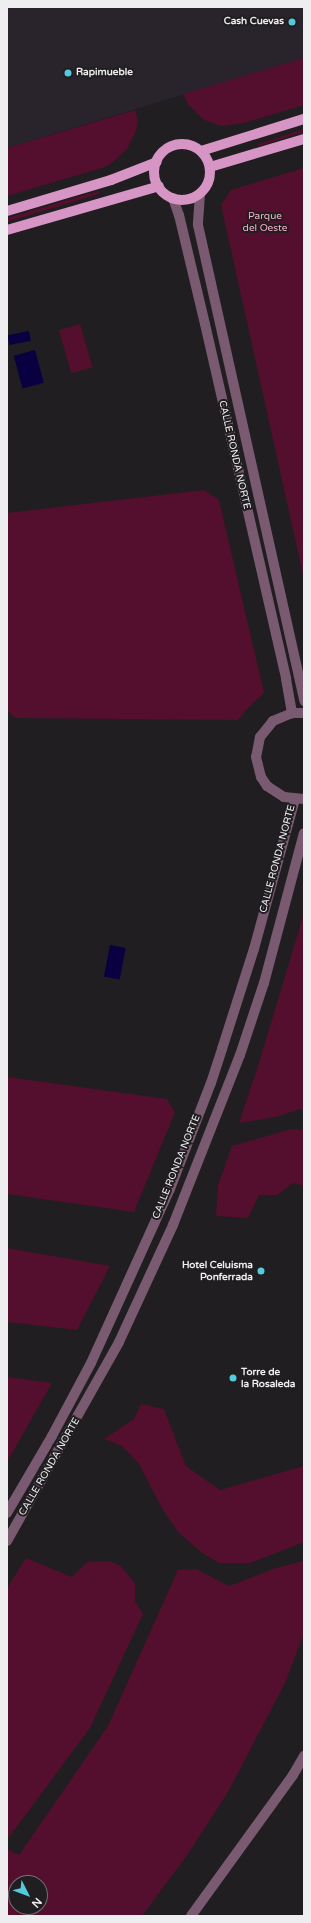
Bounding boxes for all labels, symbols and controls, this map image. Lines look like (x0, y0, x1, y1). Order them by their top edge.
place label: Cash Cuevas (224, 16, 284, 28)
marker: Cash Cuevas (287, 17, 297, 27)
place label: Rapimueble (76, 67, 133, 79)
marker: Rapimueble (63, 68, 73, 78)
park label: Parque del Oeste (243, 210, 287, 234)
street label: CALLE RONDA NORTE (216, 399, 252, 511)
street label: CALLE RONDA NORTE (258, 804, 298, 914)
street label: CALLE RONDA NORTE (151, 1113, 203, 1221)
place label: Hotel Celuisma Ponferrada (182, 1259, 253, 1282)
marker: Hotel Celuisma Ponferrada (256, 1266, 266, 1276)
place label: Torre de la Rosaleda (241, 1366, 295, 1390)
marker: Torre de la Rosaleda (228, 1373, 238, 1383)
street label: CALLE RONDA NORTE (17, 1416, 83, 1518)
north arrow (8, 1875, 48, 1915)
text: N (29, 1895, 44, 1910)

